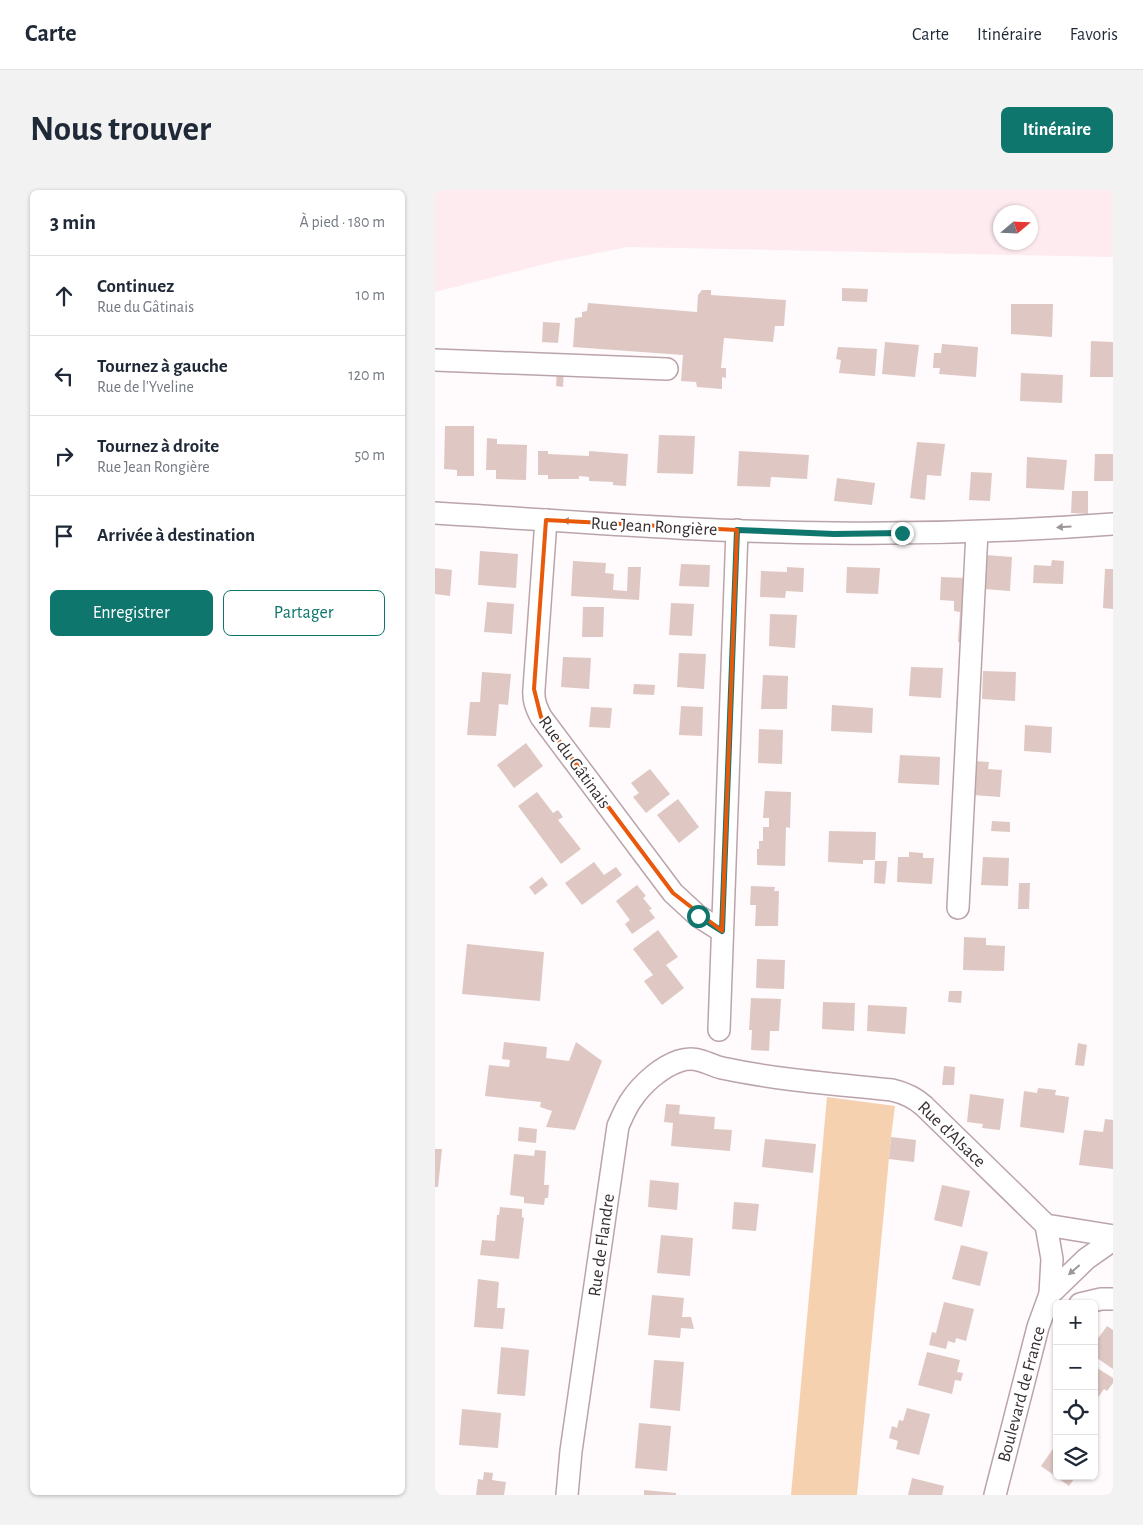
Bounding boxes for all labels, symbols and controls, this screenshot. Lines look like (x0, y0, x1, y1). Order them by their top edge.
text: Carte (25, 22, 77, 46)
text: Carte (912, 26, 949, 44)
text: Itinéraire (977, 26, 1042, 44)
text: Favoris (1070, 26, 1118, 44)
button: Itinéraire (1001, 107, 1113, 153)
text: Nous trouver (30, 112, 211, 147)
north arrow (993, 205, 1038, 250)
text: 3 min (50, 212, 96, 233)
text: À pied · 180 m (300, 214, 385, 230)
text: Continuez (97, 277, 174, 296)
icon: ahead (50, 282, 78, 310)
text: 10 m (356, 287, 385, 303)
text: Rue du Gâtinais (97, 299, 194, 315)
text: Tournez à gauche (97, 357, 228, 376)
icon: left (50, 362, 78, 390)
text: 120 m (348, 367, 385, 383)
text: Rue de l'Yveline (97, 379, 194, 395)
text: Tournez à droite (97, 437, 219, 456)
icon: right (50, 442, 78, 470)
text: 50 m (354, 447, 385, 463)
text: Rue Jean Rongière (97, 459, 210, 475)
street label: Rue Jean Rongière (590, 515, 718, 539)
one-way arrow (562, 517, 578, 525)
icon: arrive (50, 522, 78, 550)
route end (891, 522, 914, 545)
one-way arrow (1056, 524, 1072, 532)
text: Arrivée à destination (97, 526, 255, 545)
button: Enregistrer (50, 590, 213, 636)
button: Partager (223, 590, 385, 636)
street label: Rue du Gâtinais (535, 713, 614, 812)
route start (687, 905, 710, 928)
street label: Rue d'Alsace (914, 1098, 989, 1171)
street label: Rue de Flandre (586, 1193, 618, 1298)
one-way arrow (1068, 1264, 1081, 1275)
map controls (1053, 1300, 1098, 1480)
button: + (1053, 1300, 1098, 1345)
street label: Boulevard de France (995, 1324, 1049, 1464)
button: − (1053, 1345, 1098, 1390)
button: locate (1053, 1390, 1098, 1435)
button: layers (1053, 1435, 1098, 1480)

